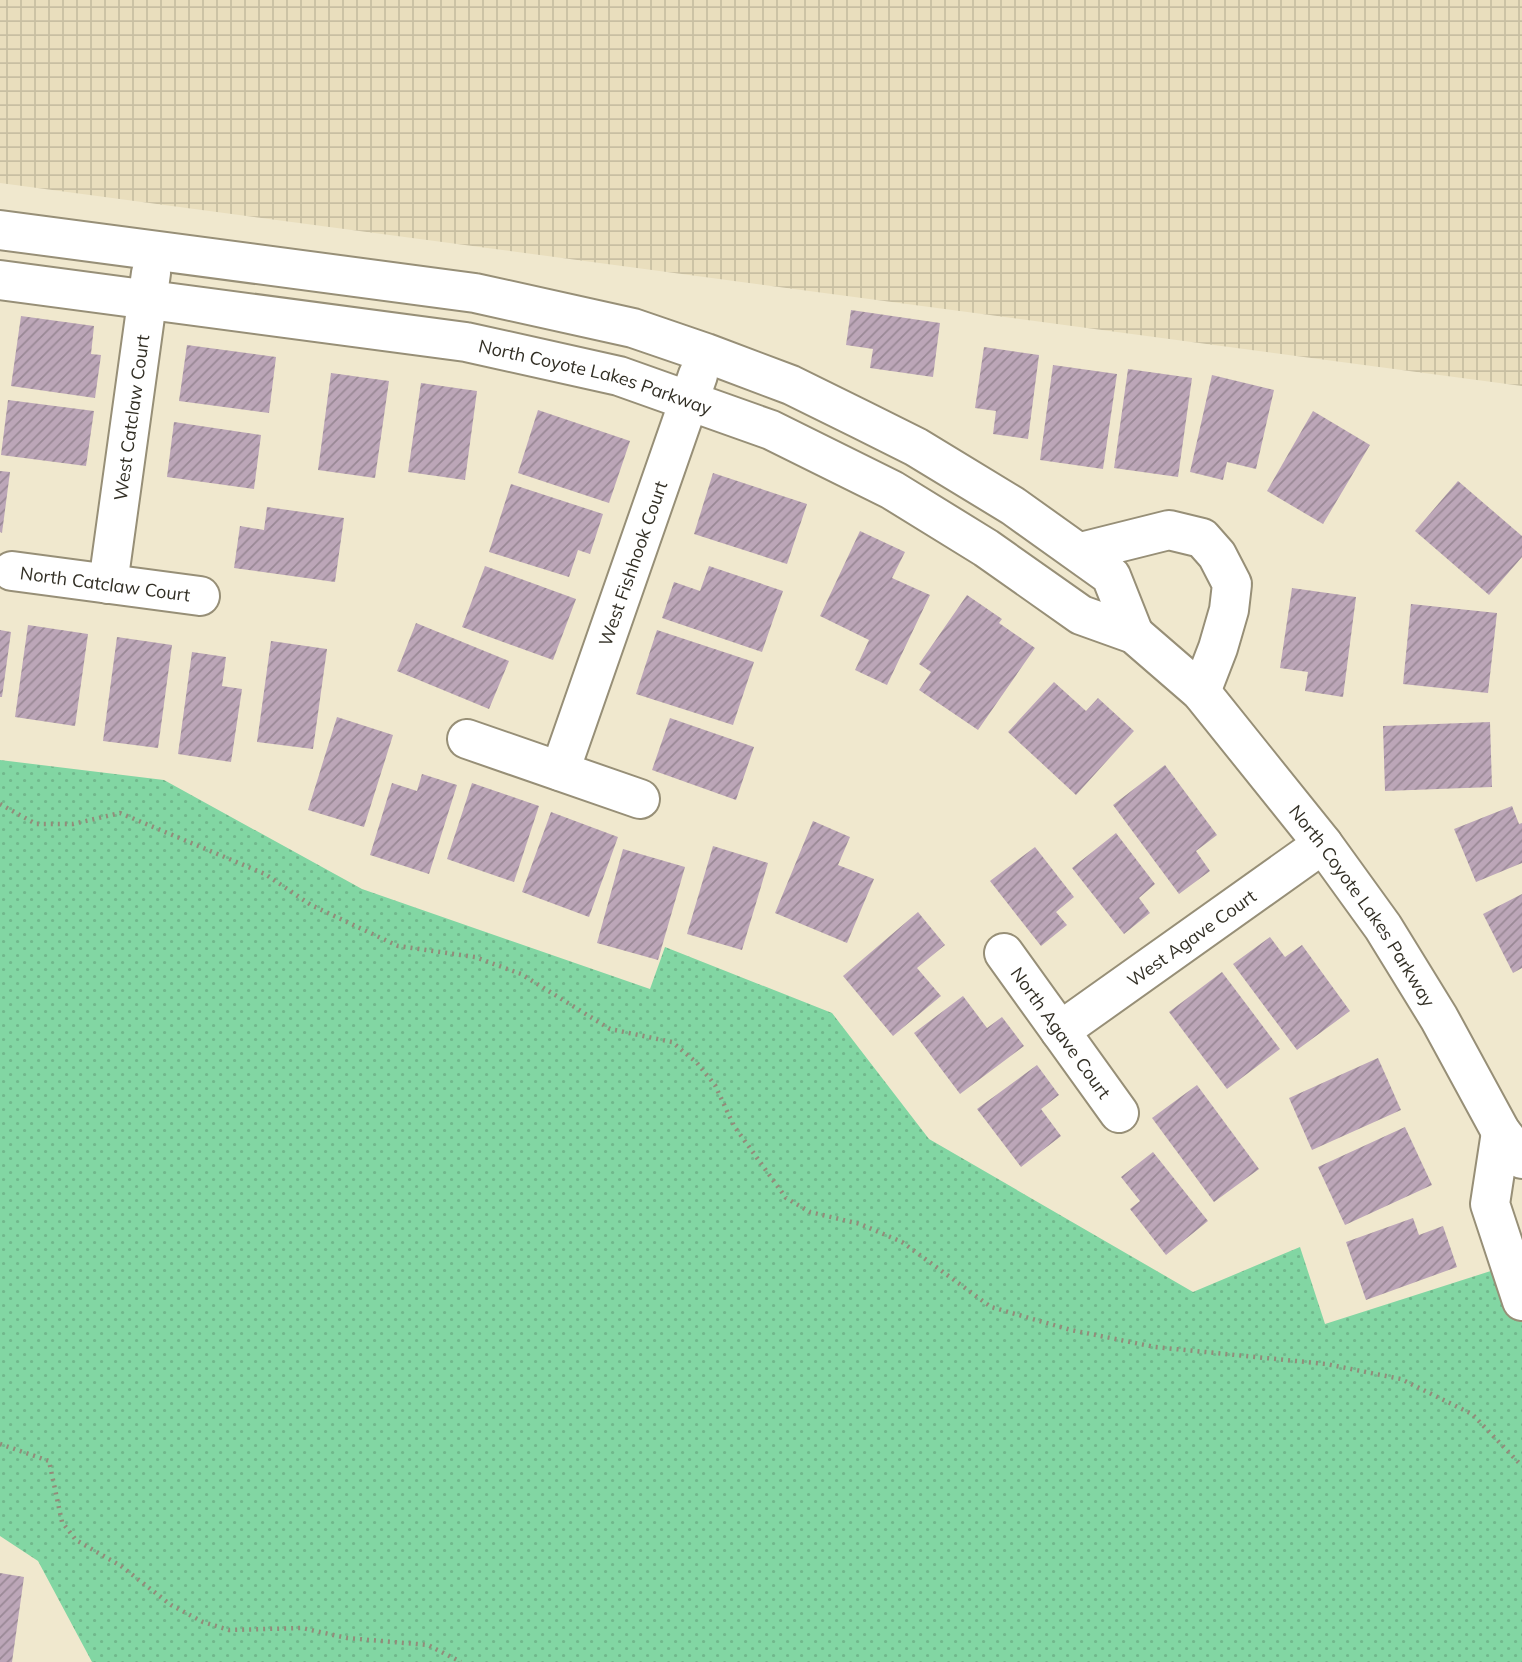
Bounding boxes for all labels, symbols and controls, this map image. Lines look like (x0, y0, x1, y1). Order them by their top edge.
street label: West Catclaw Court (108, 333, 154, 502)
street label: North Coyote Lakes Parkway (477, 334, 715, 420)
street label: West Fishhook Court (593, 478, 672, 649)
street label: North Catclaw Court (19, 561, 192, 606)
street label: North Coyote Lakes Parkway (1284, 800, 1441, 1011)
street label: West Agave Court (1122, 884, 1260, 991)
street label: North Agave Court (1006, 962, 1116, 1103)

